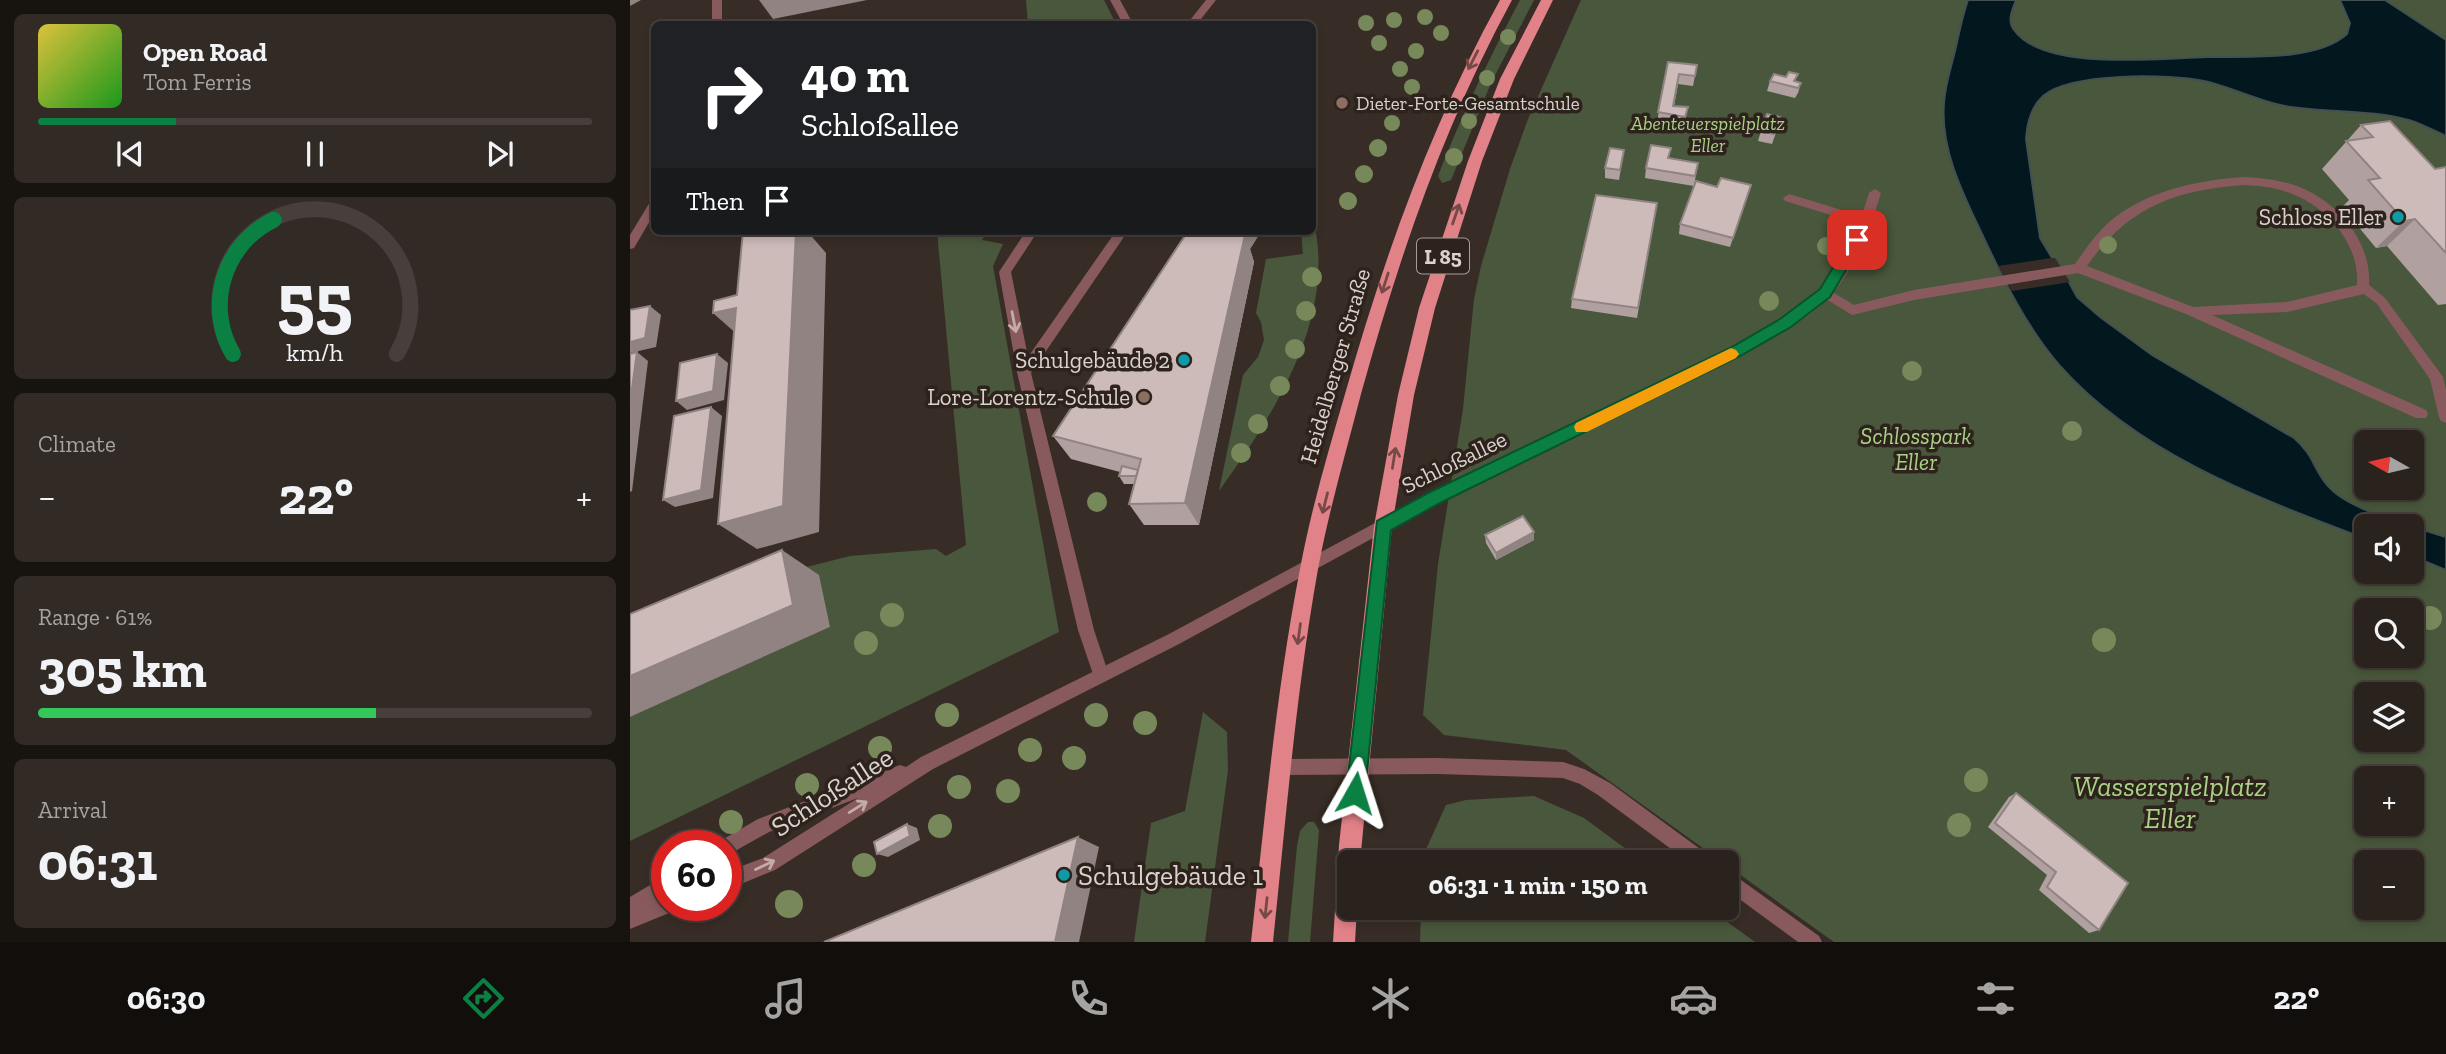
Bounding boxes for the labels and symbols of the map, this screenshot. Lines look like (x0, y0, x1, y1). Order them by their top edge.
one-way arrow (1466, 49, 1480, 70)
place label: Dieter-Forte-Gesamtschule (1356, 92, 1580, 115)
marker: Dieter-Forte-Gesamtschule (1334, 95, 1350, 111)
park label: Abenteuerspielplatz Eller (1630, 112, 1785, 157)
place label: Schloss Eller (2259, 203, 2384, 231)
one-way arrow (1451, 204, 1463, 226)
marker: Schloss Eller (2390, 209, 2406, 225)
pin (1827, 210, 1887, 270)
road number: L 85 (1417, 238, 1469, 274)
street label: Heidelberger Straße (1294, 265, 1376, 467)
one-way arrow (1378, 272, 1391, 294)
one-way arrow (1008, 310, 1022, 333)
place label: Schulgebäude 2 (1015, 346, 1170, 374)
marker: Schulgebäude 2 (1176, 352, 1192, 368)
place label: Lore-Lorentz-Schule (927, 383, 1130, 411)
marker: Lore-Lorentz-Schule (1136, 389, 1152, 405)
park label: Schlosspark Eller (1860, 422, 1972, 476)
street label: Schloßallee (1397, 425, 1511, 499)
north arrow (2354, 430, 2424, 500)
one-way arrow (1388, 447, 1401, 470)
one-way arrow (1318, 491, 1331, 514)
one-way arrow (1293, 622, 1306, 645)
street label: Schloßallee (765, 740, 899, 844)
position arrow (1318, 756, 1392, 830)
park label: Wasserspielplatz Eller (2073, 770, 2267, 835)
one-way arrow (847, 799, 867, 813)
speed limit sign: 60 (651, 830, 742, 921)
one-way arrow (754, 858, 775, 871)
place label: Schulgebäude 1 (1078, 859, 1263, 892)
marker: Schulgebäude 1 (1056, 867, 1072, 883)
one-way arrow (1259, 896, 1272, 919)

